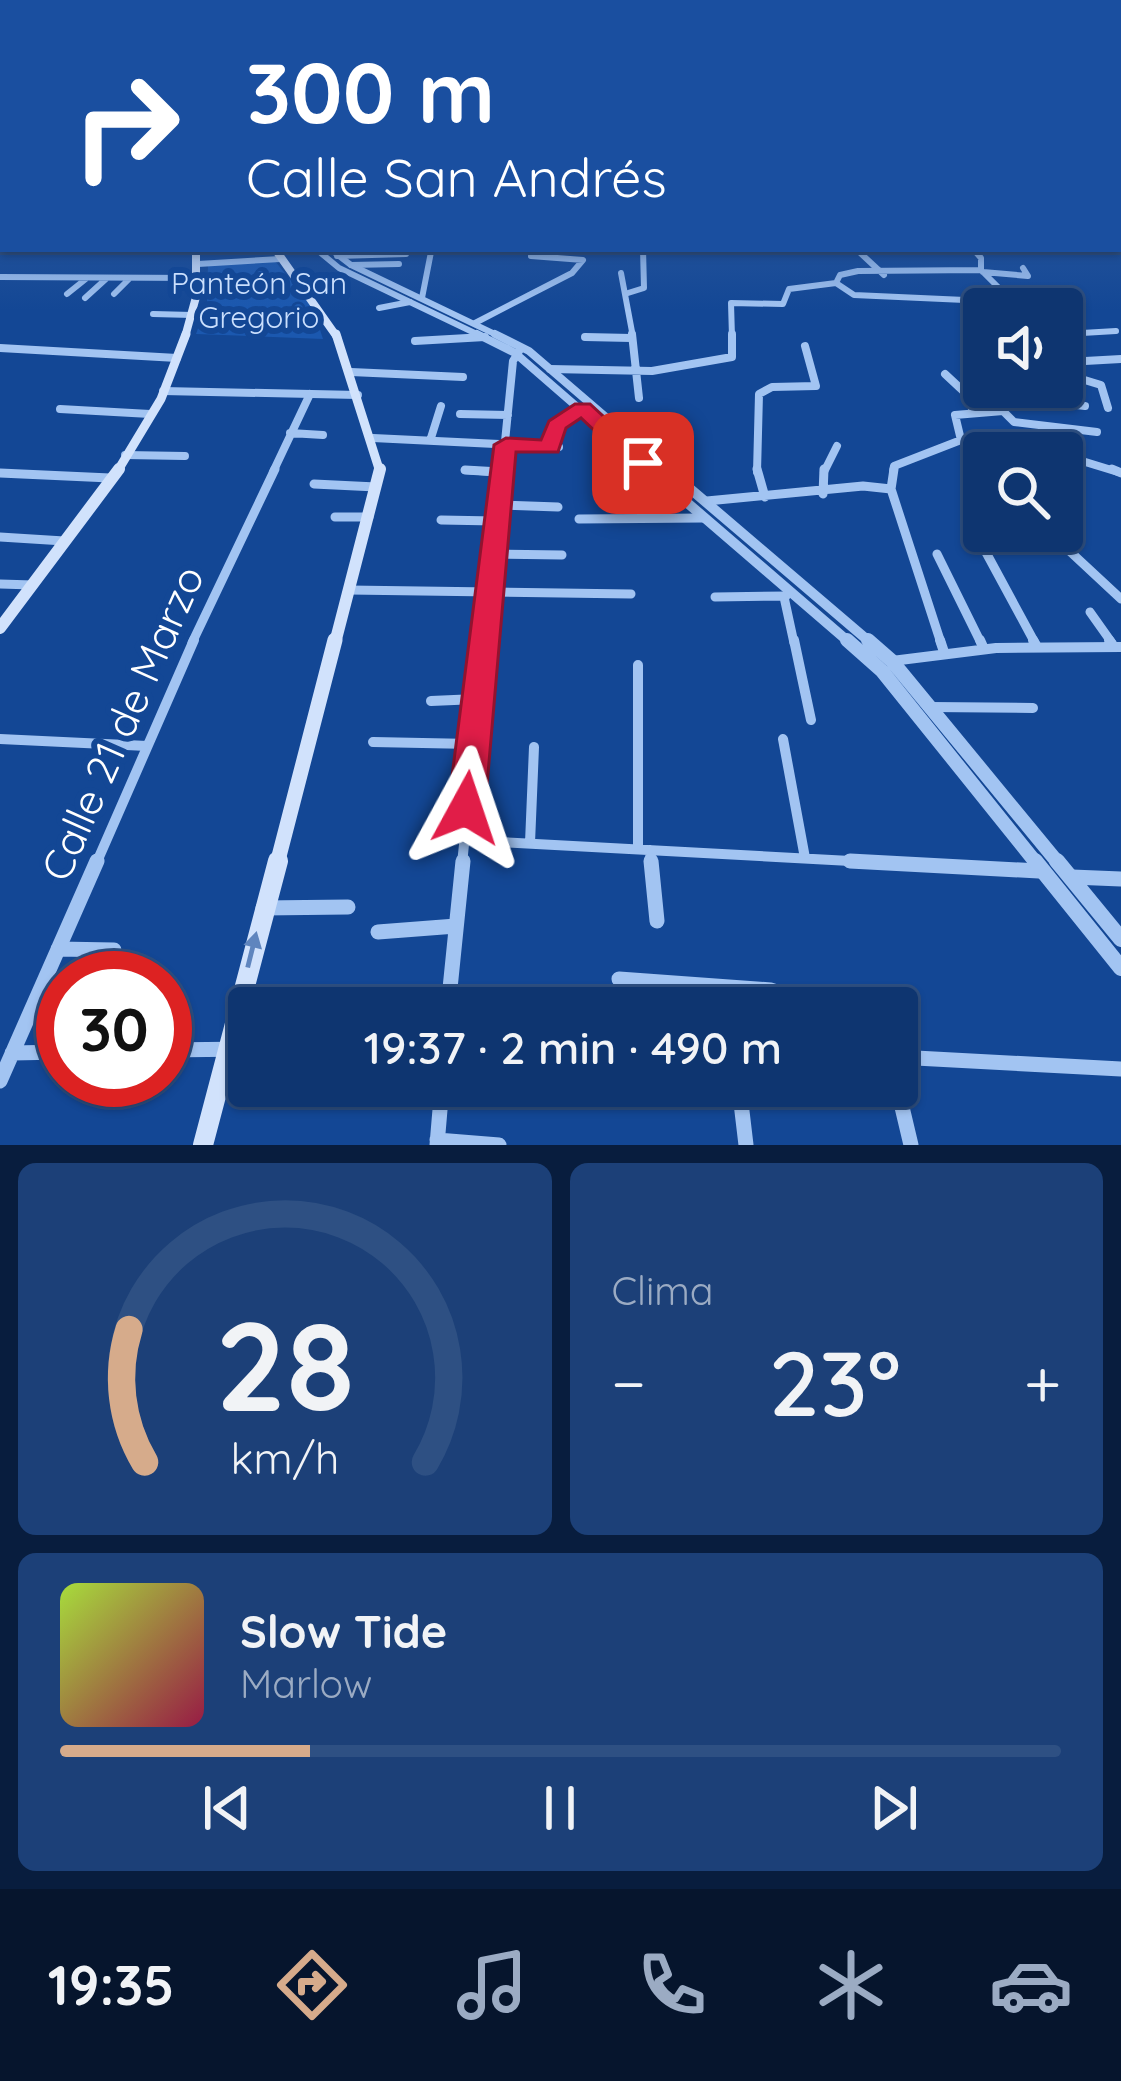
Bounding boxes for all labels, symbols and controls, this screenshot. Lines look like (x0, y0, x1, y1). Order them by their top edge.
text: 300 m (246, 39, 495, 144)
icon: right (48, 48, 204, 204)
text: Calle San Andrés (246, 143, 667, 211)
park label: Panteón San Gregorio (171, 264, 347, 336)
map controls (963, 288, 1083, 552)
button: sound (963, 288, 1083, 408)
pin (592, 412, 694, 514)
icon: arrive (610, 430, 676, 496)
button: search (963, 432, 1083, 552)
street label: Calle 21 de Marzo (29, 557, 215, 889)
position arrow (403, 745, 529, 871)
one-way arrow (243, 932, 262, 969)
speed limit sign: 30 (36, 951, 192, 1107)
text: 19:37 · 2 min · 490 m (364, 1019, 782, 1075)
text: Clima (612, 1266, 714, 1315)
text: 28 (215, 1286, 354, 1442)
text: 23° (769, 1326, 901, 1439)
text: − (612, 1341, 646, 1424)
text: + (1024, 1341, 1061, 1424)
text: km/h (230, 1431, 339, 1485)
text: Slow Tide (240, 1603, 447, 1659)
text: Marlow (240, 1659, 372, 1708)
icon: previous (194, 1775, 260, 1841)
icon: pause (527, 1775, 593, 1841)
icon: next (861, 1775, 927, 1841)
icon: directions (270, 1943, 354, 2027)
icon: music (450, 1943, 534, 2027)
icon: phone (630, 1943, 714, 2027)
icon: climate (809, 1943, 893, 2027)
icon: car (989, 1943, 1073, 2027)
text: 19:35 (48, 1951, 174, 2019)

